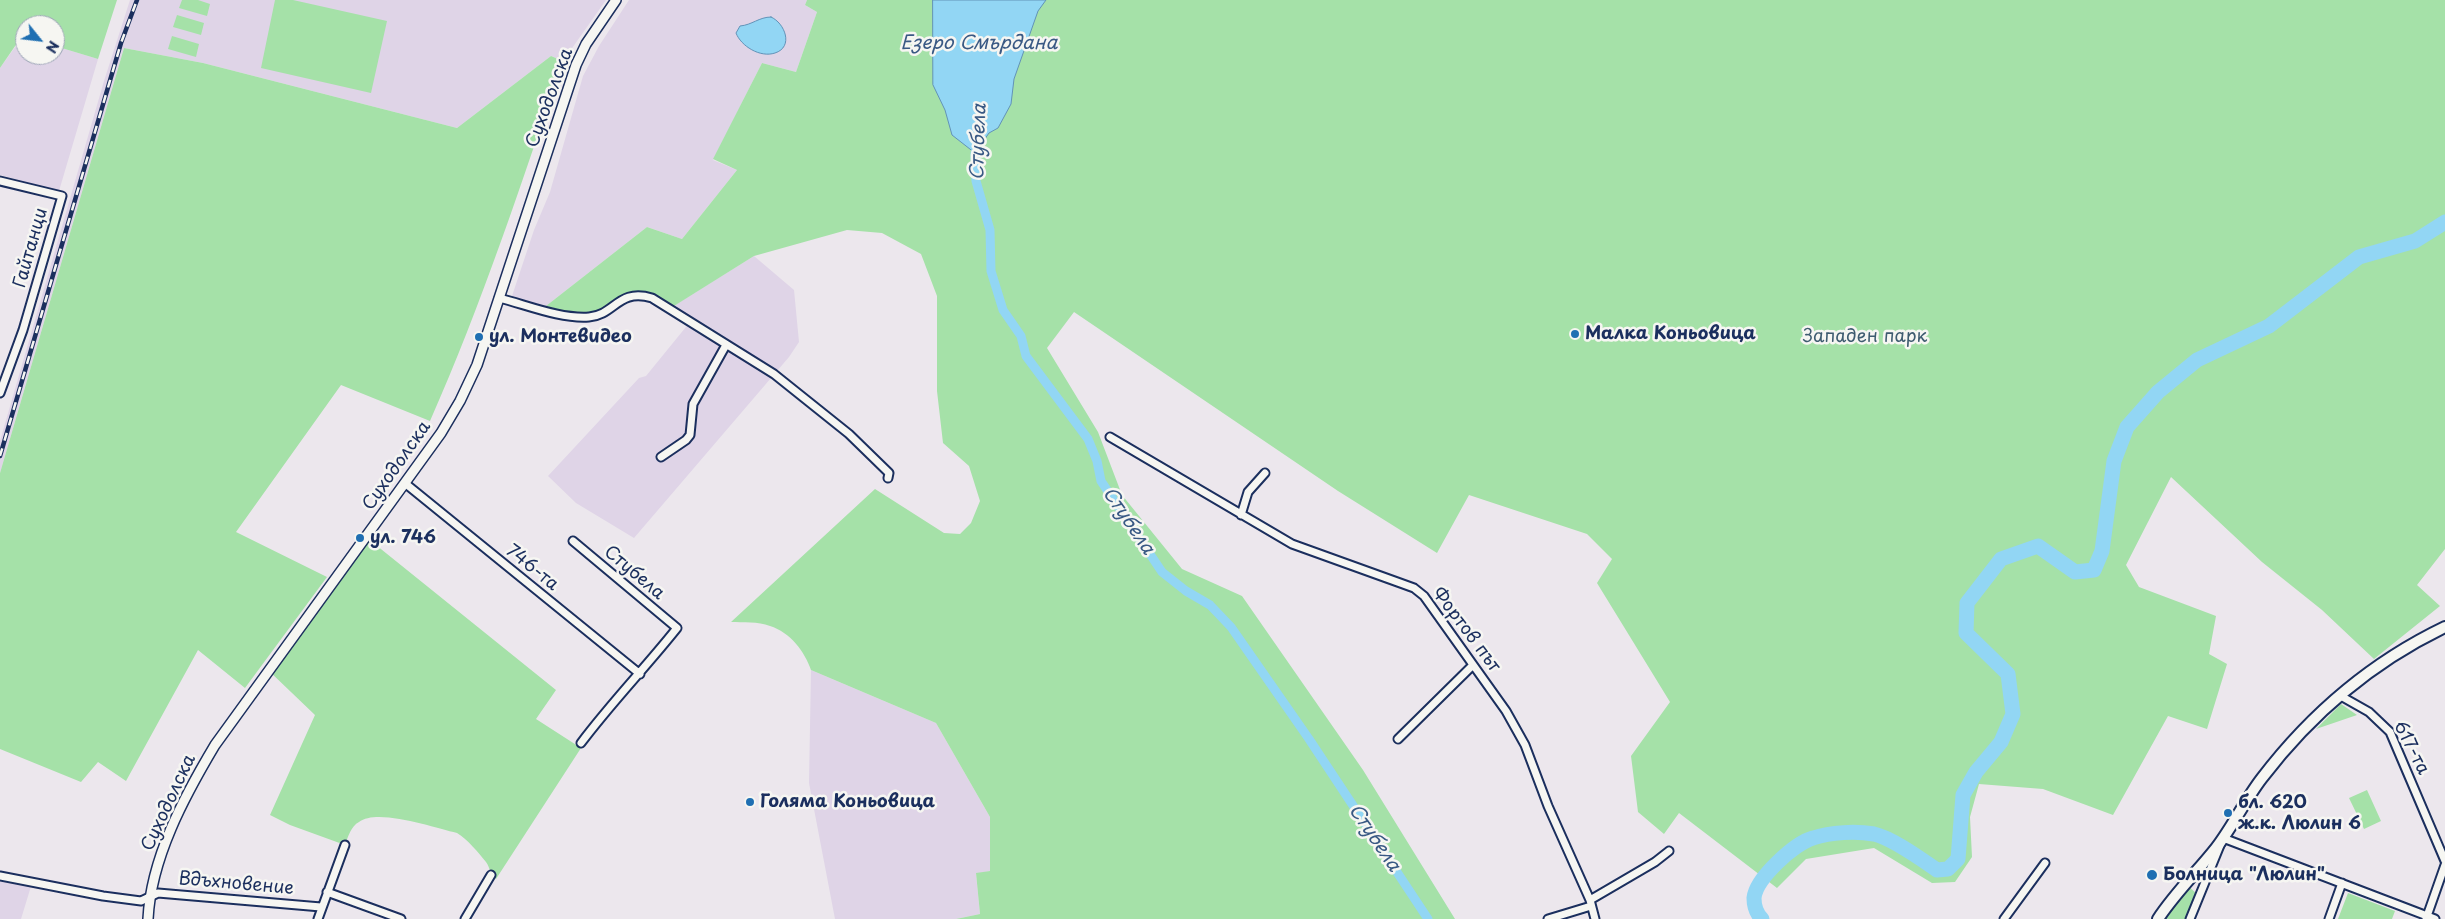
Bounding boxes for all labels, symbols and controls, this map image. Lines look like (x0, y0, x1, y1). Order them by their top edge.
north arrow (15, 15, 65, 65)
water label: Езеро Смърдана (901, 33, 1057, 55)
text: N (41, 37, 65, 57)
street label: Суходолска (522, 45, 578, 151)
water label: Стубела (966, 103, 992, 181)
street label: Гайтанци (9, 206, 53, 290)
place label: Малка Коньовица (1585, 323, 1756, 345)
place label: ул. Монтевидео (489, 326, 632, 348)
park label: Западен парк (1803, 326, 1927, 348)
marker: Малка Коньовица (1569, 328, 1581, 340)
marker: ул. Монтевидео (473, 331, 485, 343)
street label: Суходолска (358, 417, 436, 515)
water label: Стубела (1097, 483, 1159, 559)
place label: ул. 746 (370, 527, 436, 549)
marker: ул. 746 (354, 532, 366, 544)
street label: 746-та (501, 540, 563, 596)
street label: Стубела (599, 541, 669, 605)
street label: Фортов път (1427, 583, 1505, 677)
street label: 617-та (2388, 717, 2434, 779)
street label: Суходолска (137, 751, 201, 855)
place label: Голяма Коньовица (760, 791, 935, 813)
place label: бл. 620 ж.к. Люлин 6 (2238, 792, 2361, 834)
marker: Голяма Коньовица (744, 796, 756, 808)
water label: Стубела (1343, 800, 1405, 876)
marker: бл. 620 ж.к. Люлин 6 (2222, 807, 2234, 819)
place label: Болница "Люлин" (2163, 864, 2325, 886)
street label: Вдъхновение (177, 868, 295, 900)
marker: Болница "Люлин" (2145, 868, 2159, 882)

